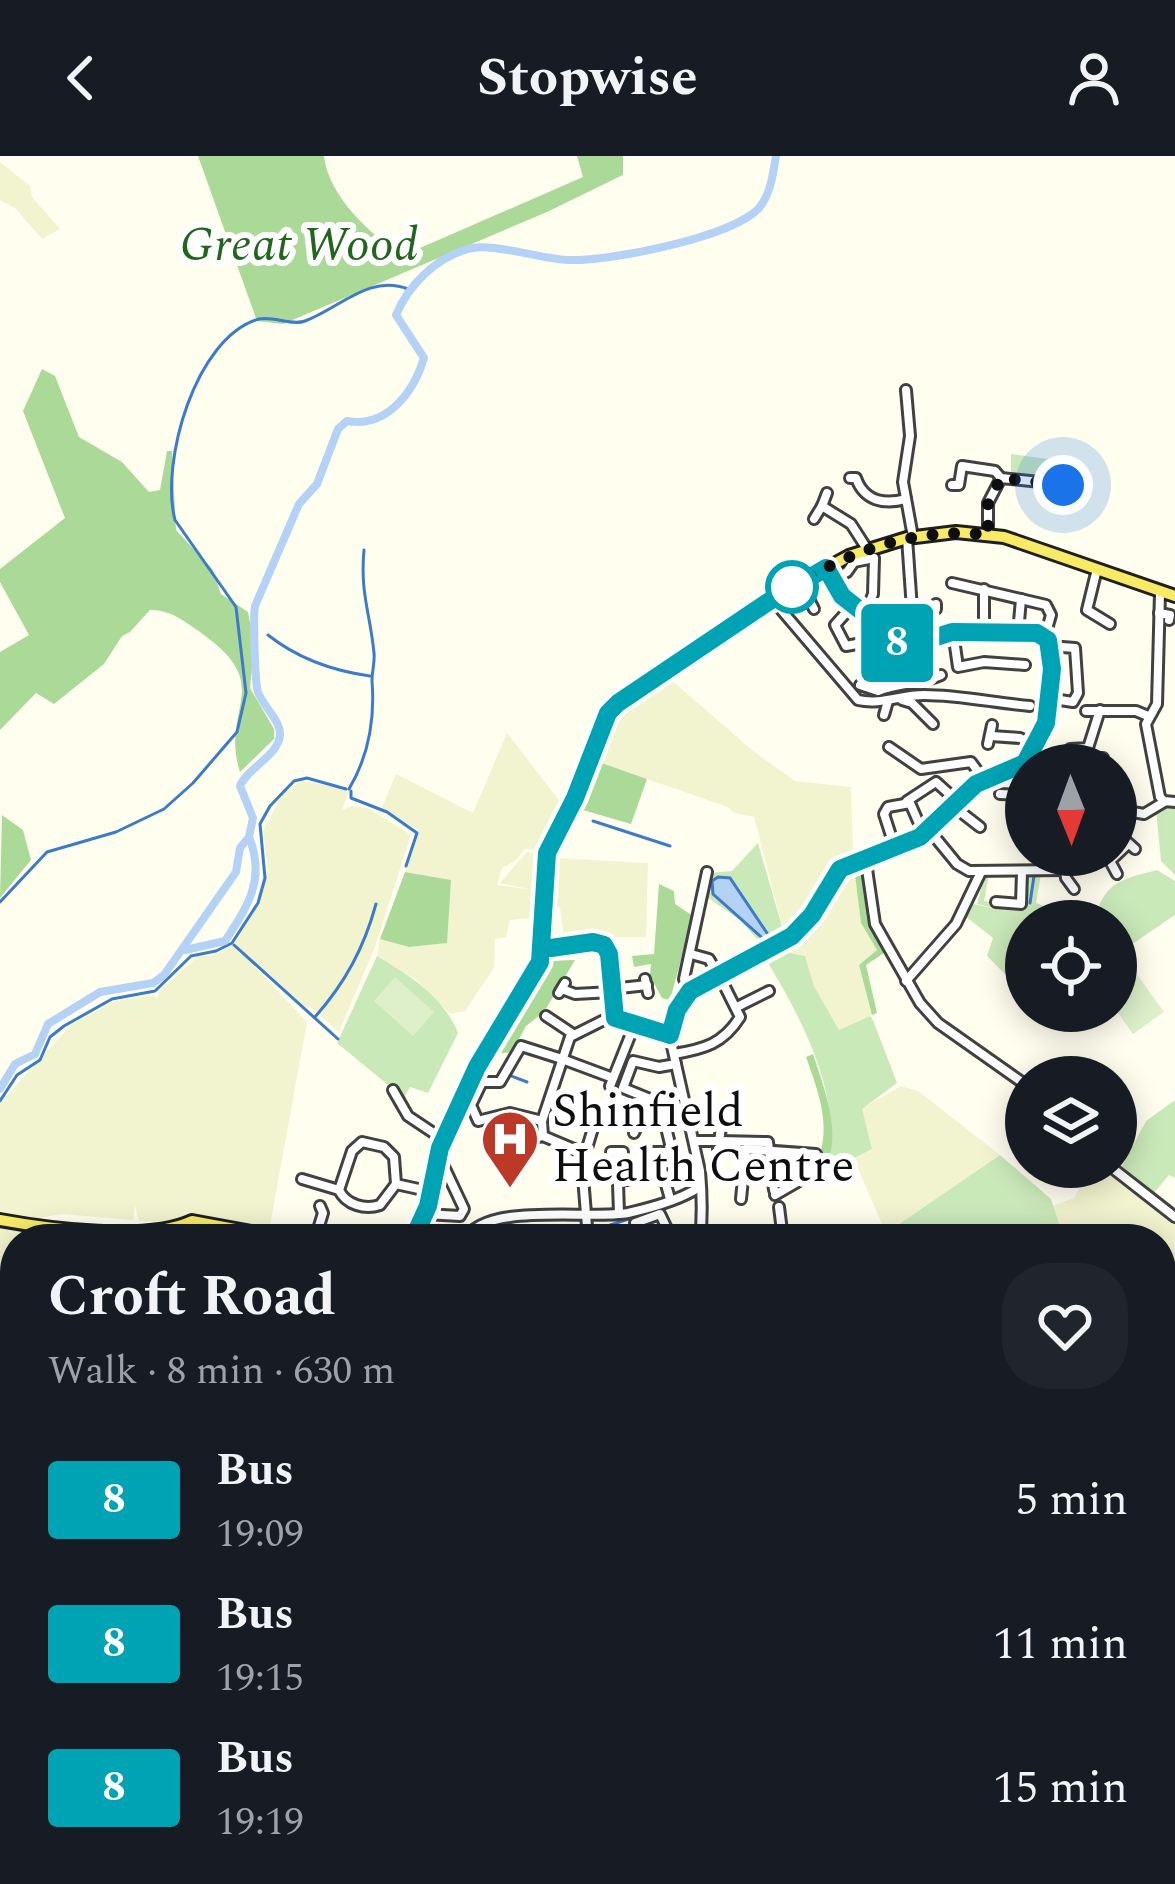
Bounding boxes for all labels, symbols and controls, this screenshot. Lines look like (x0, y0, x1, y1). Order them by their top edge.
text: Stopwise (477, 37, 698, 119)
icon: back (48, 45, 114, 111)
icon: person (1061, 45, 1127, 111)
park label: Great Wood (180, 209, 418, 282)
your location (1033, 455, 1093, 515)
unlabelled marker (767, 562, 817, 612)
line badge: 8 (858, 604, 936, 682)
text: 8 (885, 611, 909, 674)
north arrow (1005, 744, 1137, 876)
map controls (1005, 744, 1137, 1188)
button: locate (1005, 900, 1137, 1032)
button: layers (1005, 1056, 1137, 1188)
place label: Shinfield Health Centre (552, 1075, 854, 1203)
hospital icon: Shinfield Health Centre (479, 1108, 541, 1190)
text: Croft Road (48, 1254, 336, 1340)
button: heart (1002, 1263, 1128, 1389)
text: Walk · 8 min · 630 m (48, 1342, 395, 1401)
text: Bus (216, 1436, 294, 1505)
text: 5 min (1015, 1466, 1128, 1535)
text: 8 (102, 1468, 126, 1531)
text: 19:09 (216, 1505, 304, 1564)
text: Bus (216, 1580, 294, 1649)
text: 11 min (993, 1610, 1128, 1679)
text: 8 (102, 1612, 126, 1675)
text: 19:15 (216, 1649, 304, 1708)
text: Bus (216, 1724, 294, 1793)
text: 15 min (993, 1754, 1128, 1823)
text: 8 (102, 1756, 126, 1819)
text: 19:19 (216, 1793, 304, 1852)

